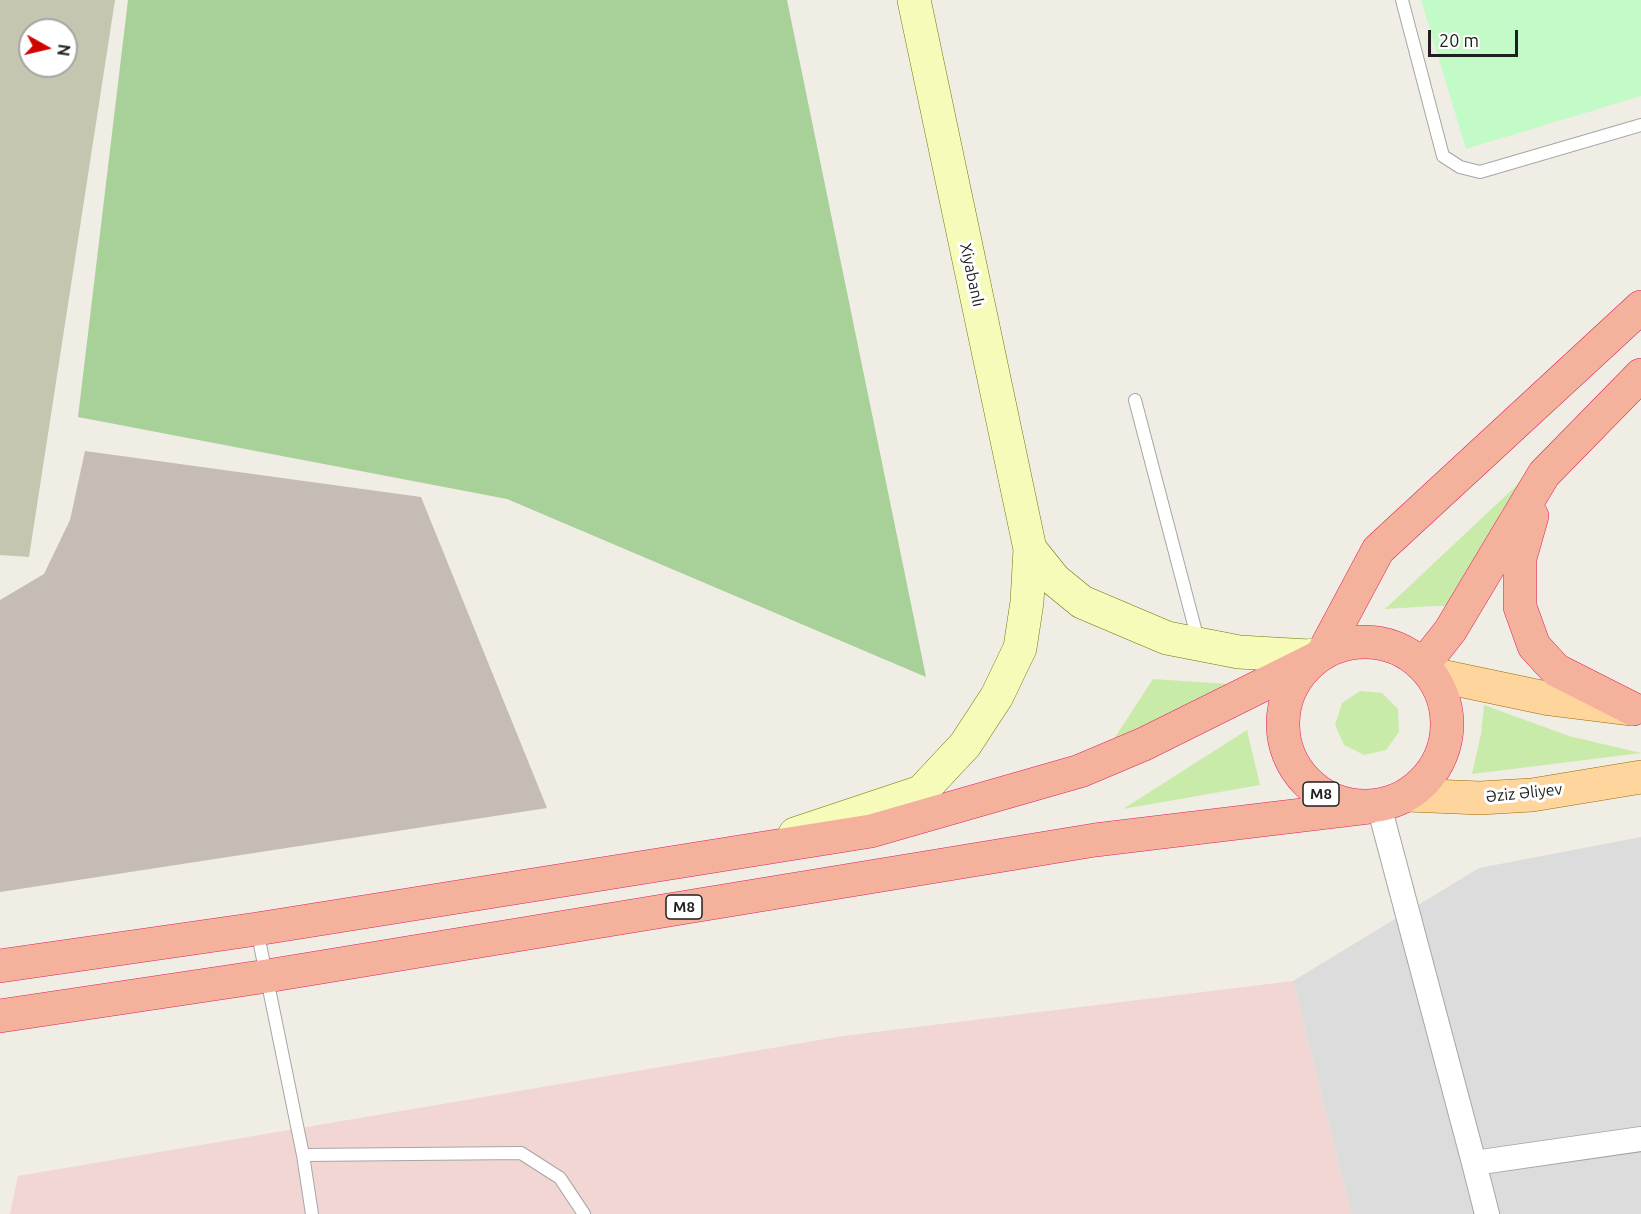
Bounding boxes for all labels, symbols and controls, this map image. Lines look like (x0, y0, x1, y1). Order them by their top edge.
north arrow (18, 18, 78, 78)
scale bar (1431, 18, 1521, 56)
text: 20 m (1439, 30, 1479, 50)
text: N (54, 43, 74, 57)
street label: Xiyabanlı (956, 241, 988, 309)
street label: Əziz Əliyev (1485, 779, 1563, 807)
road number: M8 (1303, 782, 1339, 806)
road number: M8 (666, 895, 702, 919)

